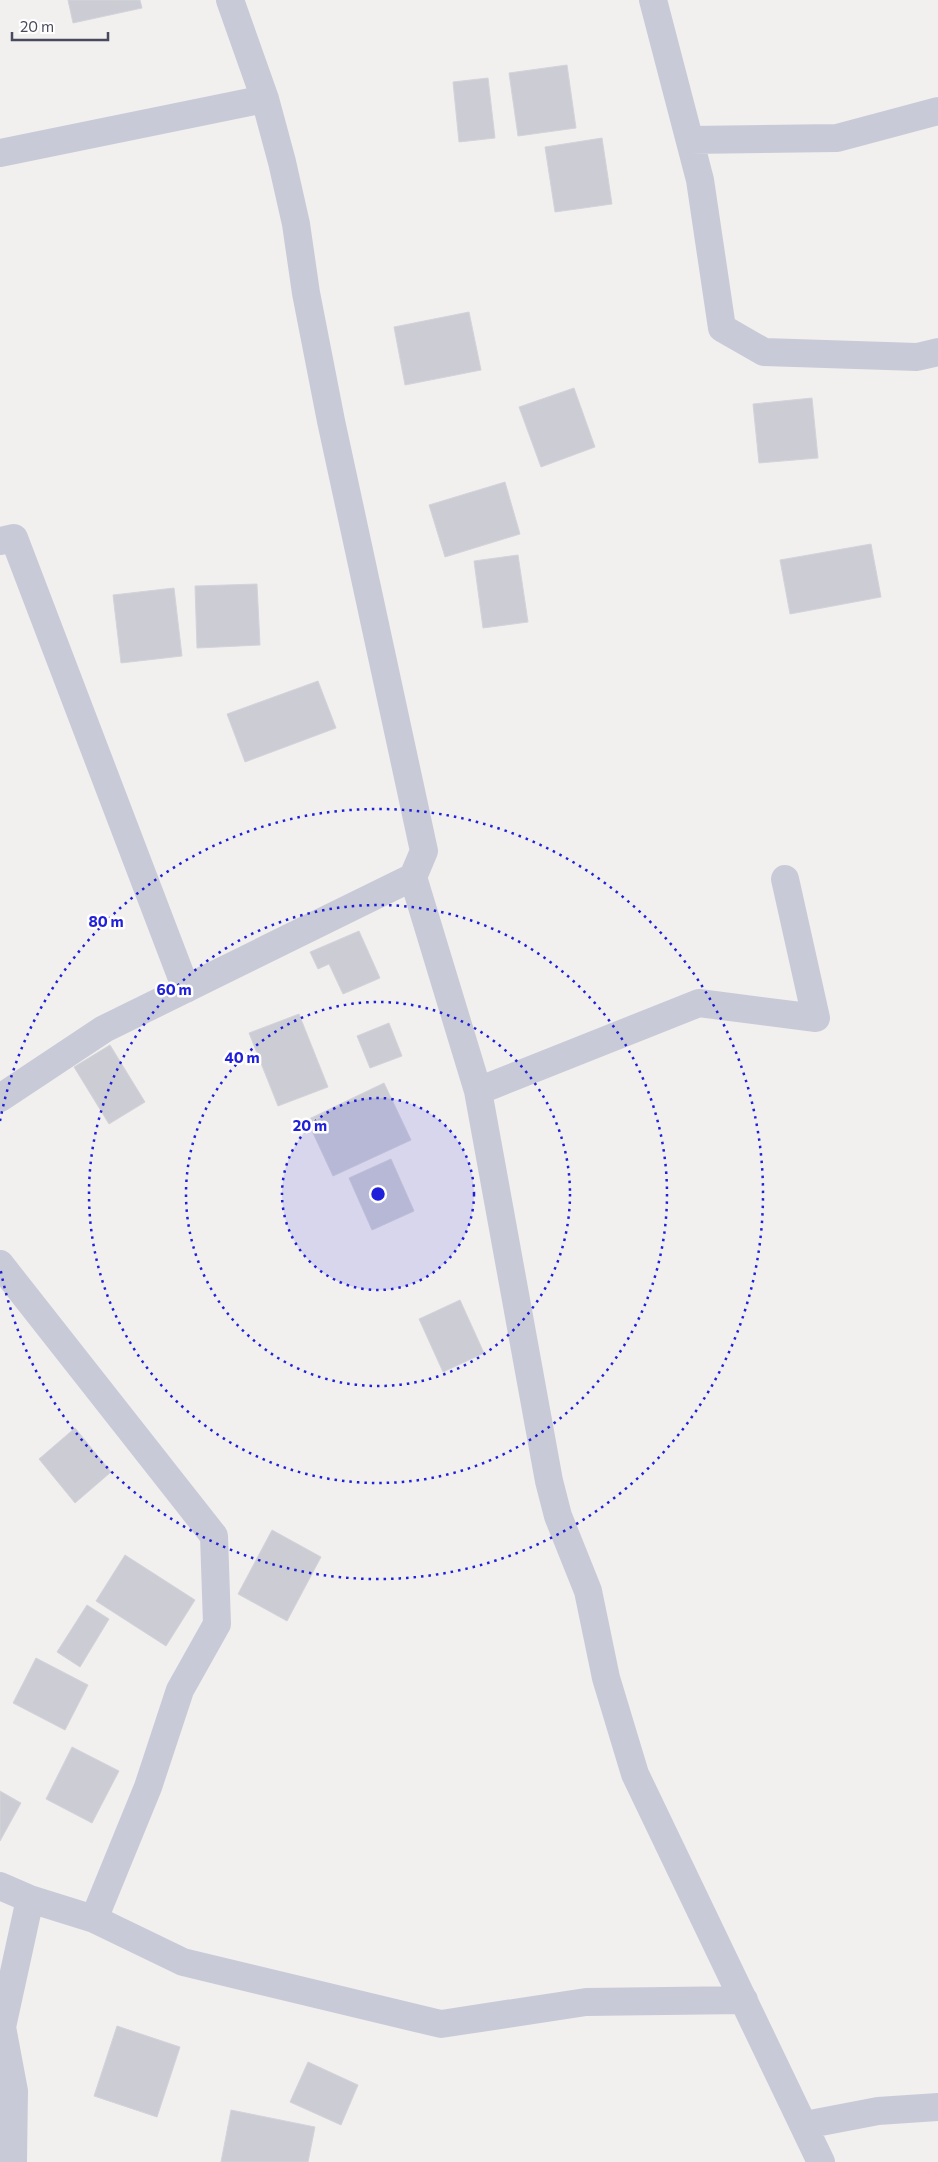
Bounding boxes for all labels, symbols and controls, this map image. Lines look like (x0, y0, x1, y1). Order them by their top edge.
scale bar (12, 10, 109, 42)
text: 20 m (20, 17, 54, 35)
text: 80 m (88, 912, 124, 930)
text: 60 m (156, 980, 192, 998)
text: 40 m (224, 1048, 260, 1066)
text: 20 m (293, 1116, 327, 1134)
centre of rings (369, 1185, 387, 1203)

